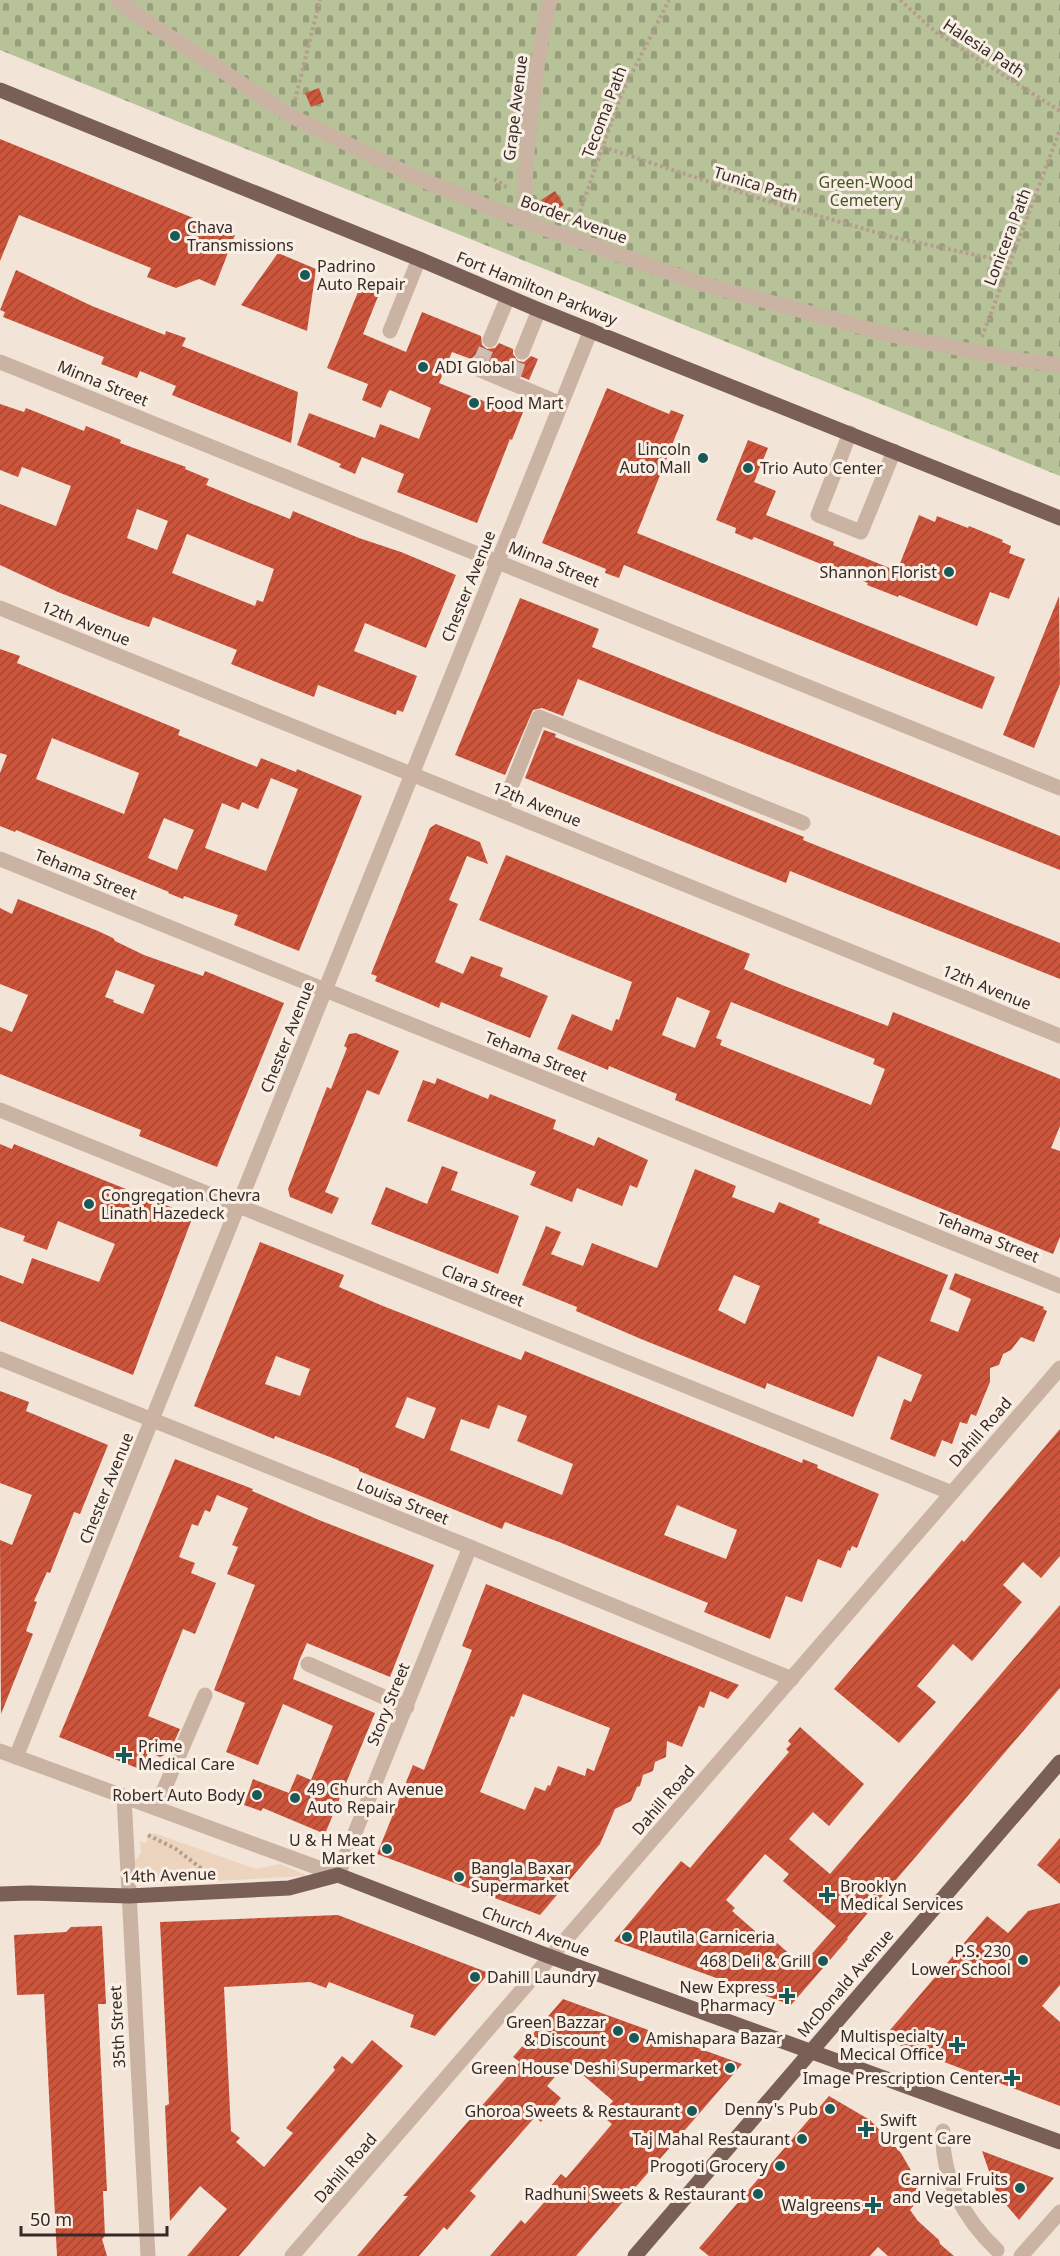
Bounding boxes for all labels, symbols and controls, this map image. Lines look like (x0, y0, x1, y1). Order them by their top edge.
street label: Halesia Path (939, 13, 1029, 83)
street label: Grape Avenue (498, 54, 532, 162)
street label: Tecoma Path (576, 63, 632, 161)
street label: Tunica Path (711, 161, 801, 207)
park label: Green-Wood Cemetery (819, 171, 913, 211)
street label: Lonicera Path (978, 185, 1036, 289)
street label: Border Avenue (518, 189, 630, 249)
place label: Chava Transmissions (187, 216, 294, 256)
marker: Chava Transmissions (168, 229, 182, 243)
street label: Fort Hamilton Parkway (453, 246, 621, 331)
place label: Padrino Auto Repair (317, 255, 406, 295)
marker: Padrino Auto Repair (298, 268, 312, 282)
street label: Minna Street (54, 355, 152, 411)
place label: ADI Global (435, 356, 515, 378)
marker: ADI Global (416, 360, 430, 374)
place label: Food Mart (486, 392, 564, 414)
marker: Food Mart (467, 396, 481, 410)
place label: Lincoln Auto Mall (620, 438, 691, 478)
marker: Lincoln Auto Mall (696, 451, 710, 465)
place label: Trio Auto Center (760, 457, 883, 479)
marker: Trio Auto Center (741, 461, 755, 475)
street label: Chester Avenue (436, 527, 500, 645)
street label: Minna Street (505, 536, 603, 592)
place label: Shannon Florist (820, 561, 937, 583)
marker: Shannon Florist (942, 565, 956, 579)
street label: 12th Avenue (38, 595, 134, 651)
street label: 12th Avenue (489, 776, 585, 832)
street label: Tehama Street (32, 843, 141, 905)
street label: 12th Avenue (939, 959, 1035, 1015)
street label: Chester Avenue (255, 978, 319, 1096)
street label: Tehama Street (482, 1025, 591, 1087)
place label: Congregation Chevra Linath Hazedeck (101, 1184, 260, 1224)
marker: Congregation Chevra Linath Hazedeck (82, 1197, 96, 1211)
street label: Tehama Street (934, 1206, 1043, 1268)
street label: Clara Street (438, 1258, 528, 1312)
street label: Dahill Road (944, 1393, 1016, 1471)
street label: Chester Avenue (74, 1429, 138, 1547)
street label: Louisa Street (354, 1473, 453, 1530)
street label: Story Street (361, 1659, 415, 1749)
place label: Prime Medical Care (138, 1735, 235, 1775)
marker: Prime Medical Care (115, 1746, 133, 1764)
street label: Dahill Road (627, 1761, 699, 1839)
place label: 49 Church Avenue Auto Repair (307, 1778, 444, 1818)
place label: Robert Auto Body (112, 1784, 246, 1806)
marker: Robert Auto Body (250, 1788, 264, 1802)
marker: 49 Church Avenue Auto Repair (288, 1791, 302, 1805)
place label: U & H Meat Market (289, 1829, 375, 1869)
marker: U & H Meat Market (380, 1842, 394, 1856)
place label: Bangla Baxar Supermarket (471, 1857, 571, 1897)
street label: 14th Avenue (121, 1862, 217, 1888)
marker: Bangla Baxar Supermarket (452, 1870, 466, 1884)
place label: Brooklyn Medical Services (840, 1875, 964, 1915)
marker: Brooklyn Medical Services (818, 1886, 836, 1904)
street label: Church Avenue (479, 1900, 593, 1962)
street label: McDonald Avenue (792, 1924, 898, 2042)
place label: Plautila Carniceria (639, 1926, 775, 1948)
marker: Plautila Carniceria (620, 1930, 634, 1944)
place label: P.S. 230 Lower School (911, 1940, 1011, 1980)
place label: 468 Deli & Grill (700, 1950, 811, 1972)
marker: P.S. 230 Lower School (1016, 1953, 1030, 1967)
marker: 468 Deli & Grill (816, 1954, 830, 1968)
place label: Dahill Laundry (487, 1966, 597, 1988)
marker: Dahill Laundry (468, 1970, 482, 1984)
place label: New Express Pharmacy (680, 1976, 776, 2016)
street label: 35th Street (104, 1985, 130, 2069)
marker: New Express Pharmacy (780, 1989, 794, 2003)
place label: Green Bazzar & Discount (506, 2011, 606, 2051)
marker: Green Bazzar & Discount (611, 2024, 625, 2038)
place label: Multispecialty Mecical Office (839, 2025, 945, 2065)
place label: Amishapara Bazar (646, 2027, 783, 2049)
marker: Amishapara Bazar (627, 2031, 641, 2045)
marker: Multispecialty Mecical Office (948, 2036, 966, 2054)
place label: Green House Deshi Supermarket (471, 2057, 718, 2079)
marker: Green House Deshi Supermarket (723, 2061, 737, 2075)
place label: Image Prescription Center (803, 2067, 1000, 2089)
marker: Image Prescription Center (1005, 2071, 1019, 2085)
place label: Denny's Pub (724, 2098, 818, 2120)
place label: Ghoroa Sweets & Restaurant (465, 2100, 680, 2122)
marker: Denny's Pub (823, 2102, 837, 2116)
marker: Ghoroa Sweets & Restaurant (685, 2104, 699, 2118)
place label: Swift Urgent Care (880, 2109, 971, 2149)
marker: Swift Urgent Care (857, 2120, 875, 2138)
place label: Taj Mahal Restaurant (632, 2128, 790, 2150)
street label: Dahill Road (309, 2129, 381, 2207)
marker: Taj Mahal Restaurant (795, 2132, 809, 2146)
place label: Progoti Grocery (650, 2155, 769, 2177)
marker: Progoti Grocery (773, 2159, 787, 2173)
place label: Carnival Fruits and Vegetables (893, 2168, 1008, 2208)
marker: Carnival Fruits and Vegetables (1013, 2181, 1027, 2195)
place label: Radhuni Sweets & Restaurant (524, 2183, 746, 2205)
marker: Radhuni Sweets & Restaurant (751, 2187, 765, 2201)
place label: Walgreens (782, 2194, 861, 2216)
marker: Walgreens (866, 2198, 880, 2212)
scale bar (21, 2199, 166, 2237)
text: 50 m (30, 2207, 72, 2231)

